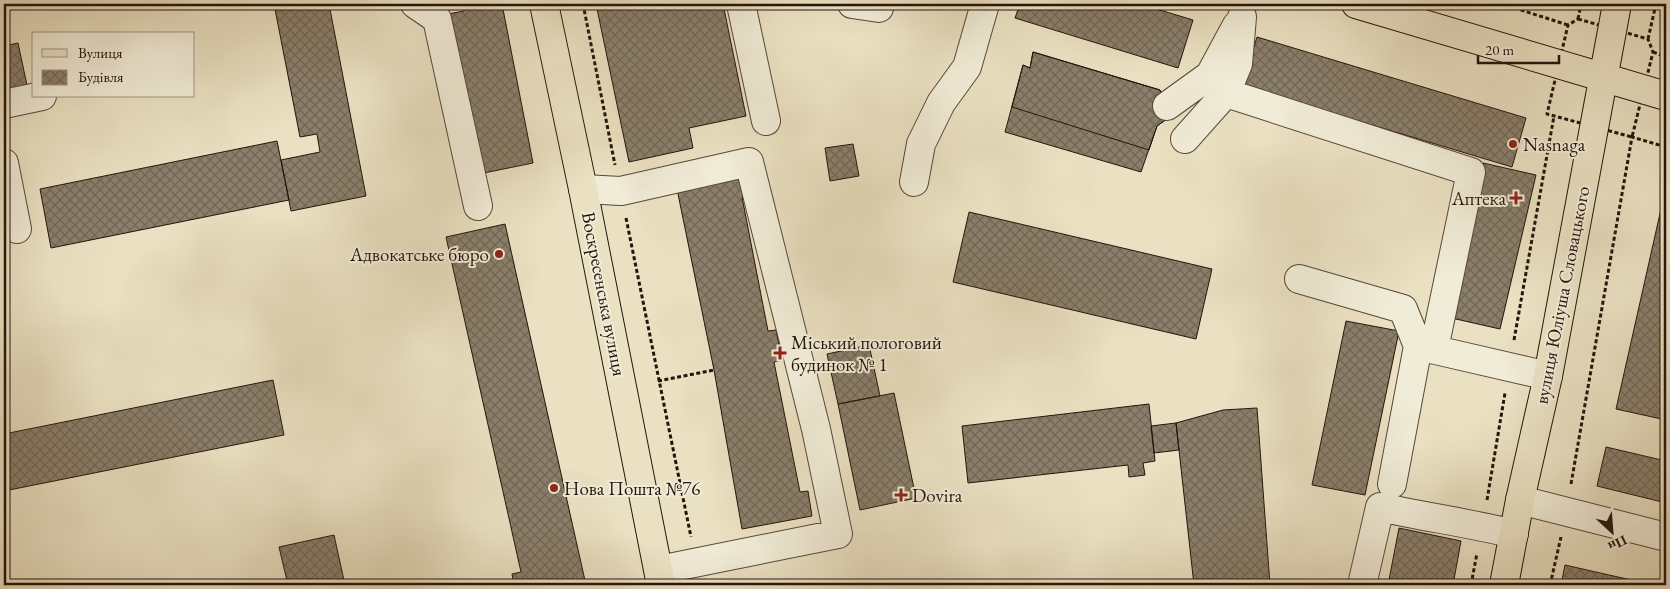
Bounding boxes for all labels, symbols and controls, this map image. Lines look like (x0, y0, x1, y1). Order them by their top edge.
legend (32, 32, 195, 98)
scale bar (1478, 32, 1559, 64)
text: 20 m (1485, 40, 1514, 59)
text: Вулиця (78, 43, 123, 62)
text: Будівля (78, 67, 124, 86)
place label: Nasnaga (1523, 132, 1586, 157)
marker: Nasnaga (1507, 138, 1519, 150)
street label: вулиця Юліуша Словацького (1529, 184, 1595, 406)
place label: Аптека (1451, 186, 1506, 211)
marker: Аптека (1510, 192, 1522, 204)
street label: Воскресенська вулиця (576, 210, 632, 379)
place label: Адвокатське бюро (349, 242, 489, 267)
marker: Адвокатське бюро (493, 248, 505, 260)
place label: Міський пологовий будинок № 1 (791, 330, 942, 377)
marker: Міський пологовий будинок № 1 (773, 346, 787, 360)
place label: Нова Пошта №76 (564, 476, 700, 501)
marker: Нова Пошта №76 (548, 482, 560, 494)
place label: Dovira (912, 483, 963, 508)
marker: Dovira (894, 488, 908, 502)
north arrow (1588, 506, 1638, 556)
text: Пн (1605, 531, 1630, 556)

